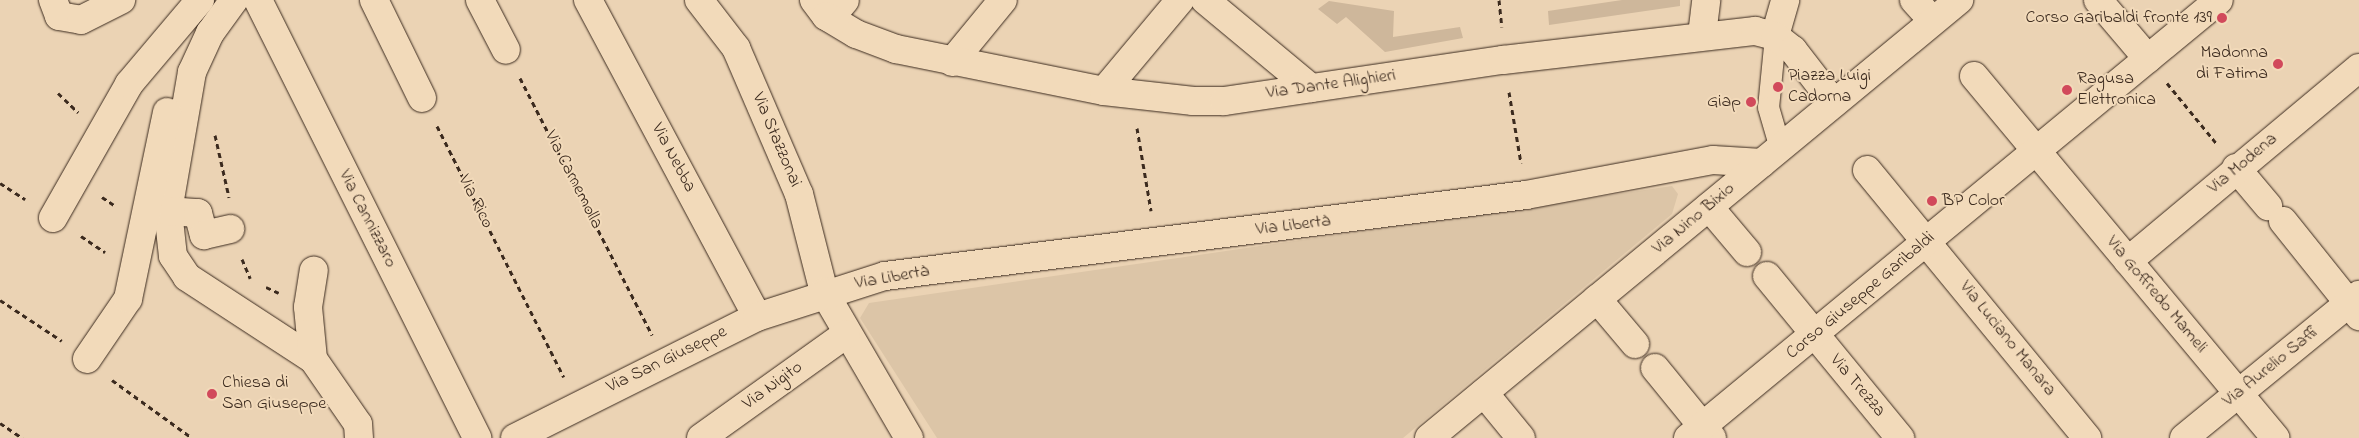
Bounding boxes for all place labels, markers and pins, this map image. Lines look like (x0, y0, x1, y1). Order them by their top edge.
place label: Corso Garibaldi fronte 139 (2025, 7, 2212, 29)
marker: Corso Garibaldi fronte 139 (2216, 12, 2228, 24)
place label: Madonna di Fatima (2196, 43, 2268, 86)
marker: Madonna di Fatima (2272, 58, 2284, 70)
place label: Piazza Luigi Cadorna (1788, 66, 1871, 108)
place label: Ragusa Elettronica (2077, 69, 2156, 112)
marker: Piazza Luigi Cadorna (1772, 81, 1784, 93)
marker: Ragusa Elettronica (2061, 84, 2073, 96)
place label: Giap (1707, 91, 1741, 113)
marker: Giap (1745, 96, 1757, 108)
place label: BP Color (1942, 190, 2005, 212)
marker: BP Color (1926, 195, 1938, 207)
place label: Chiesa di San Giuseppe (222, 373, 326, 416)
marker: Chiesa di San Giuseppe (206, 388, 218, 400)

